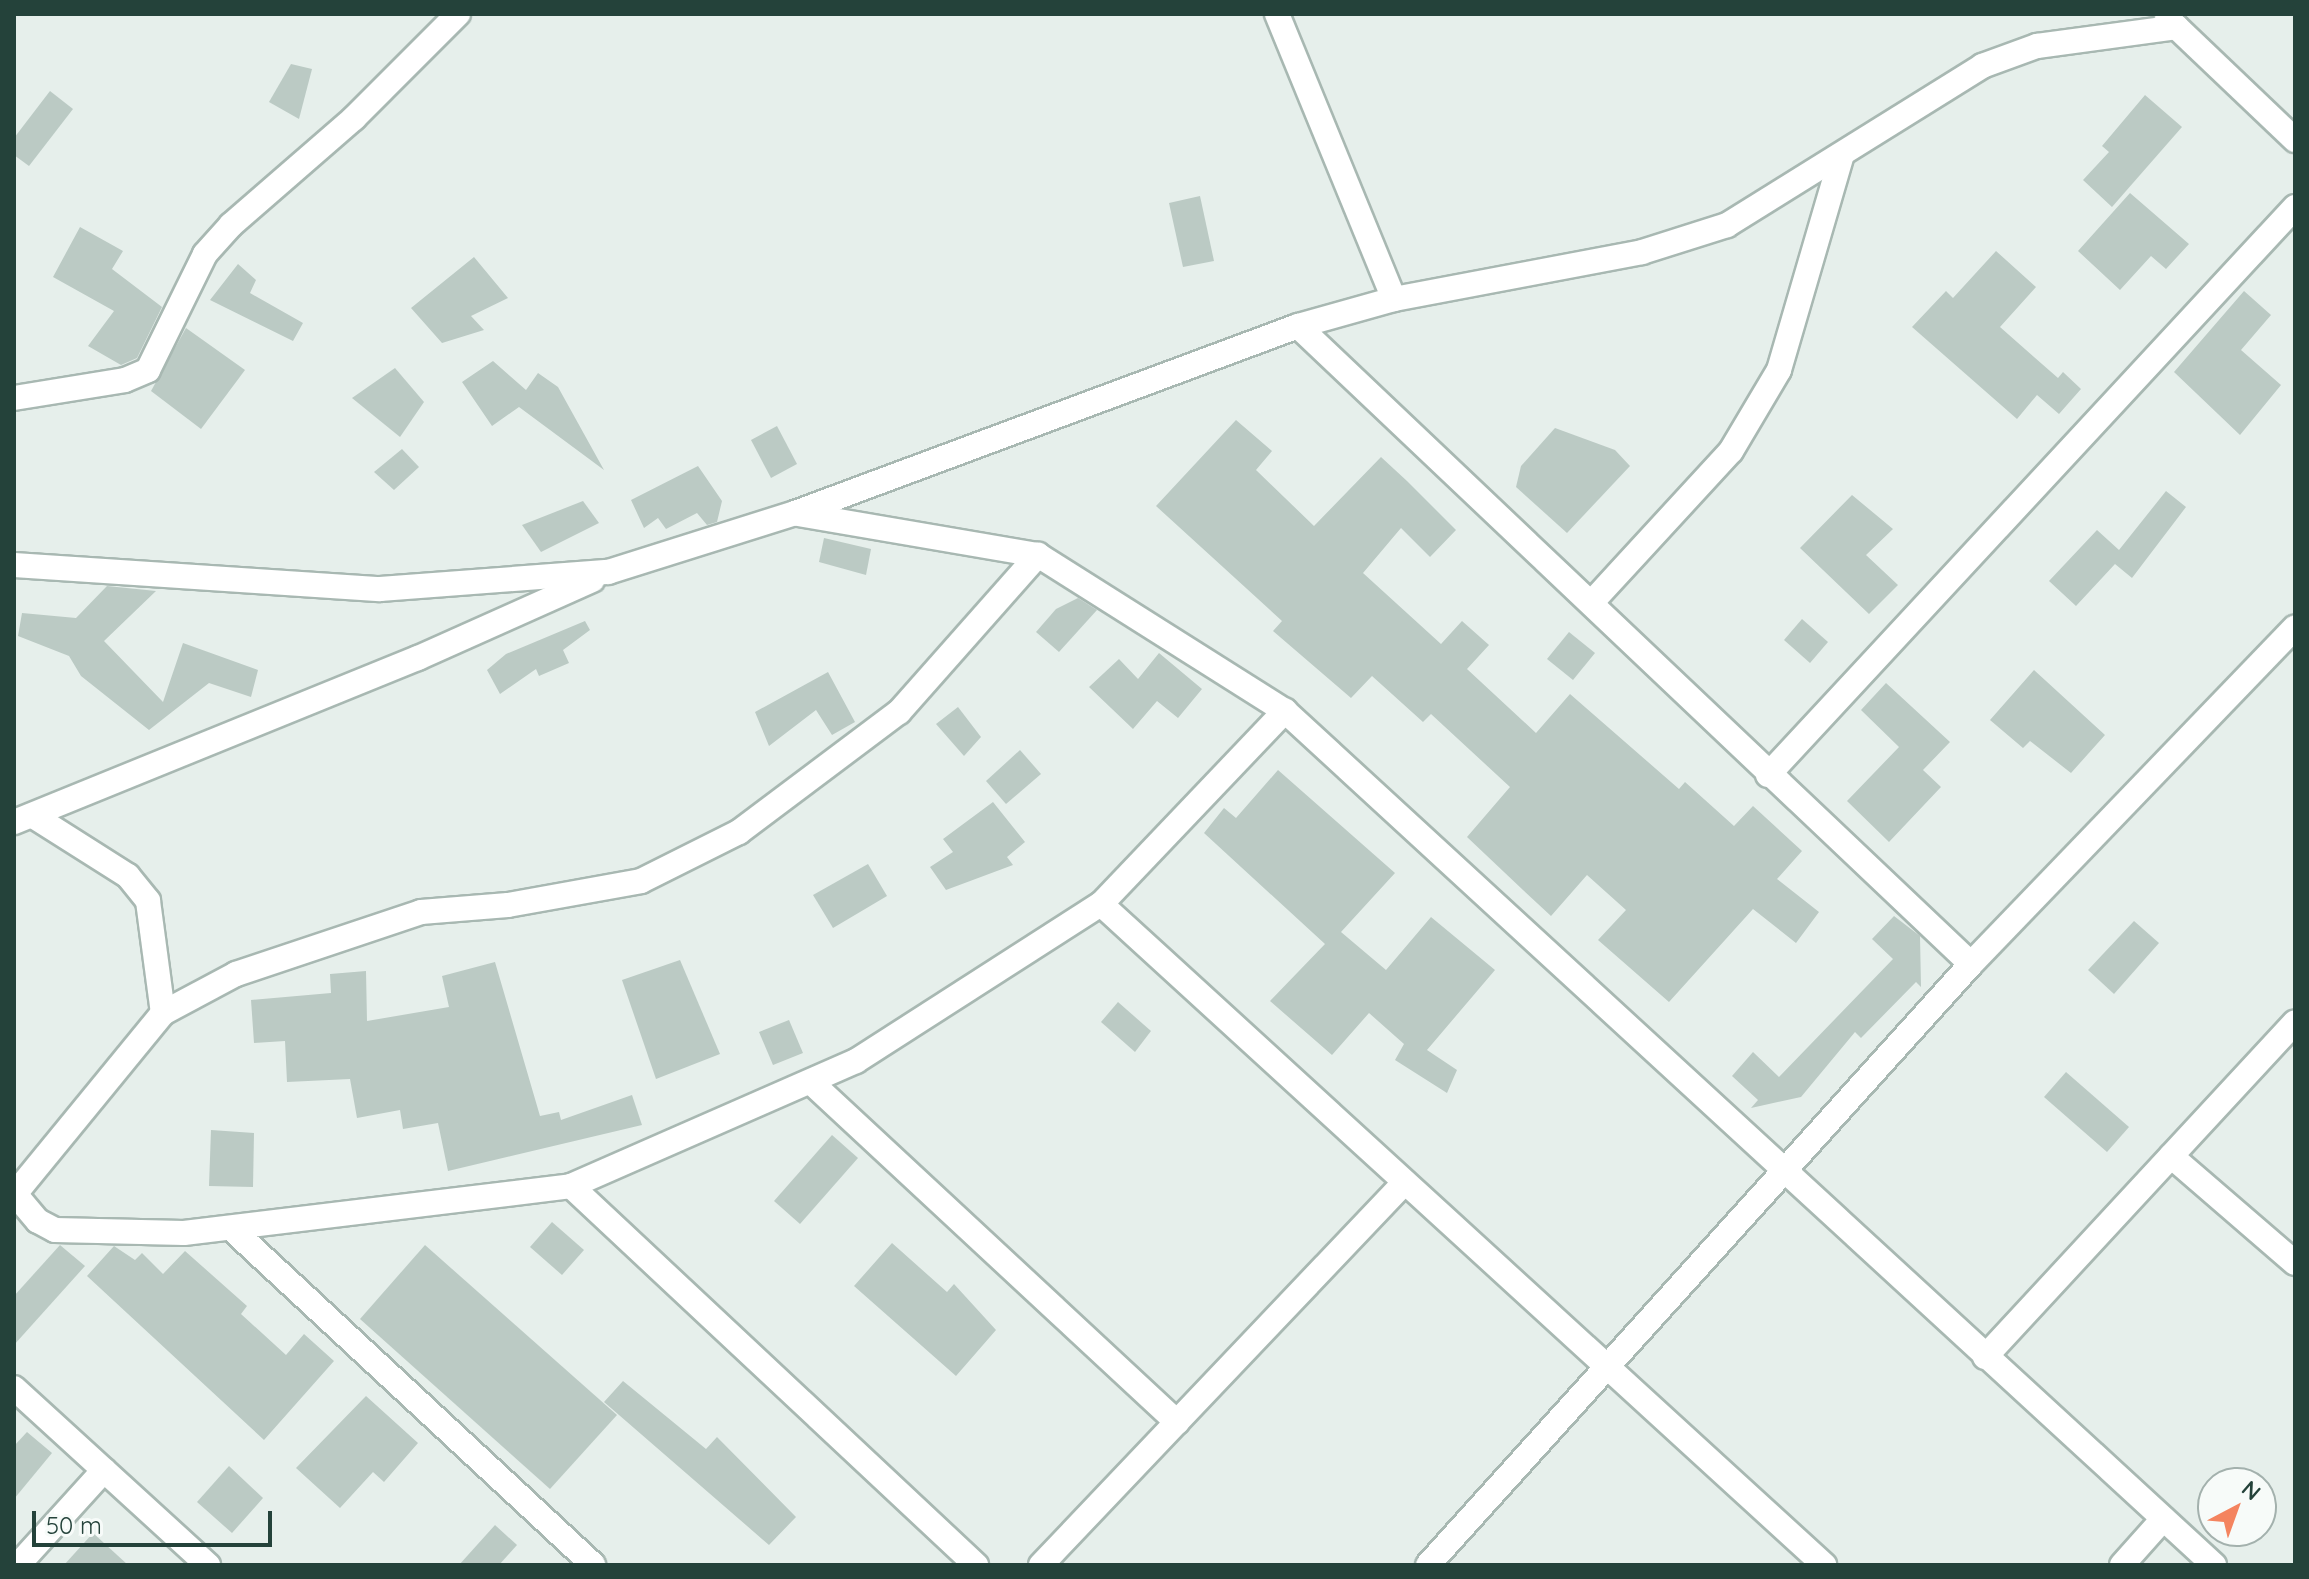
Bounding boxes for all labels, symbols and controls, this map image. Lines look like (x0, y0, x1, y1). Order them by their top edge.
north arrow (2197, 1467, 2277, 1547)
text: N (2236, 1475, 2267, 1506)
scale bar (36, 1495, 276, 1545)
text: 50 m (46, 1510, 102, 1540)

